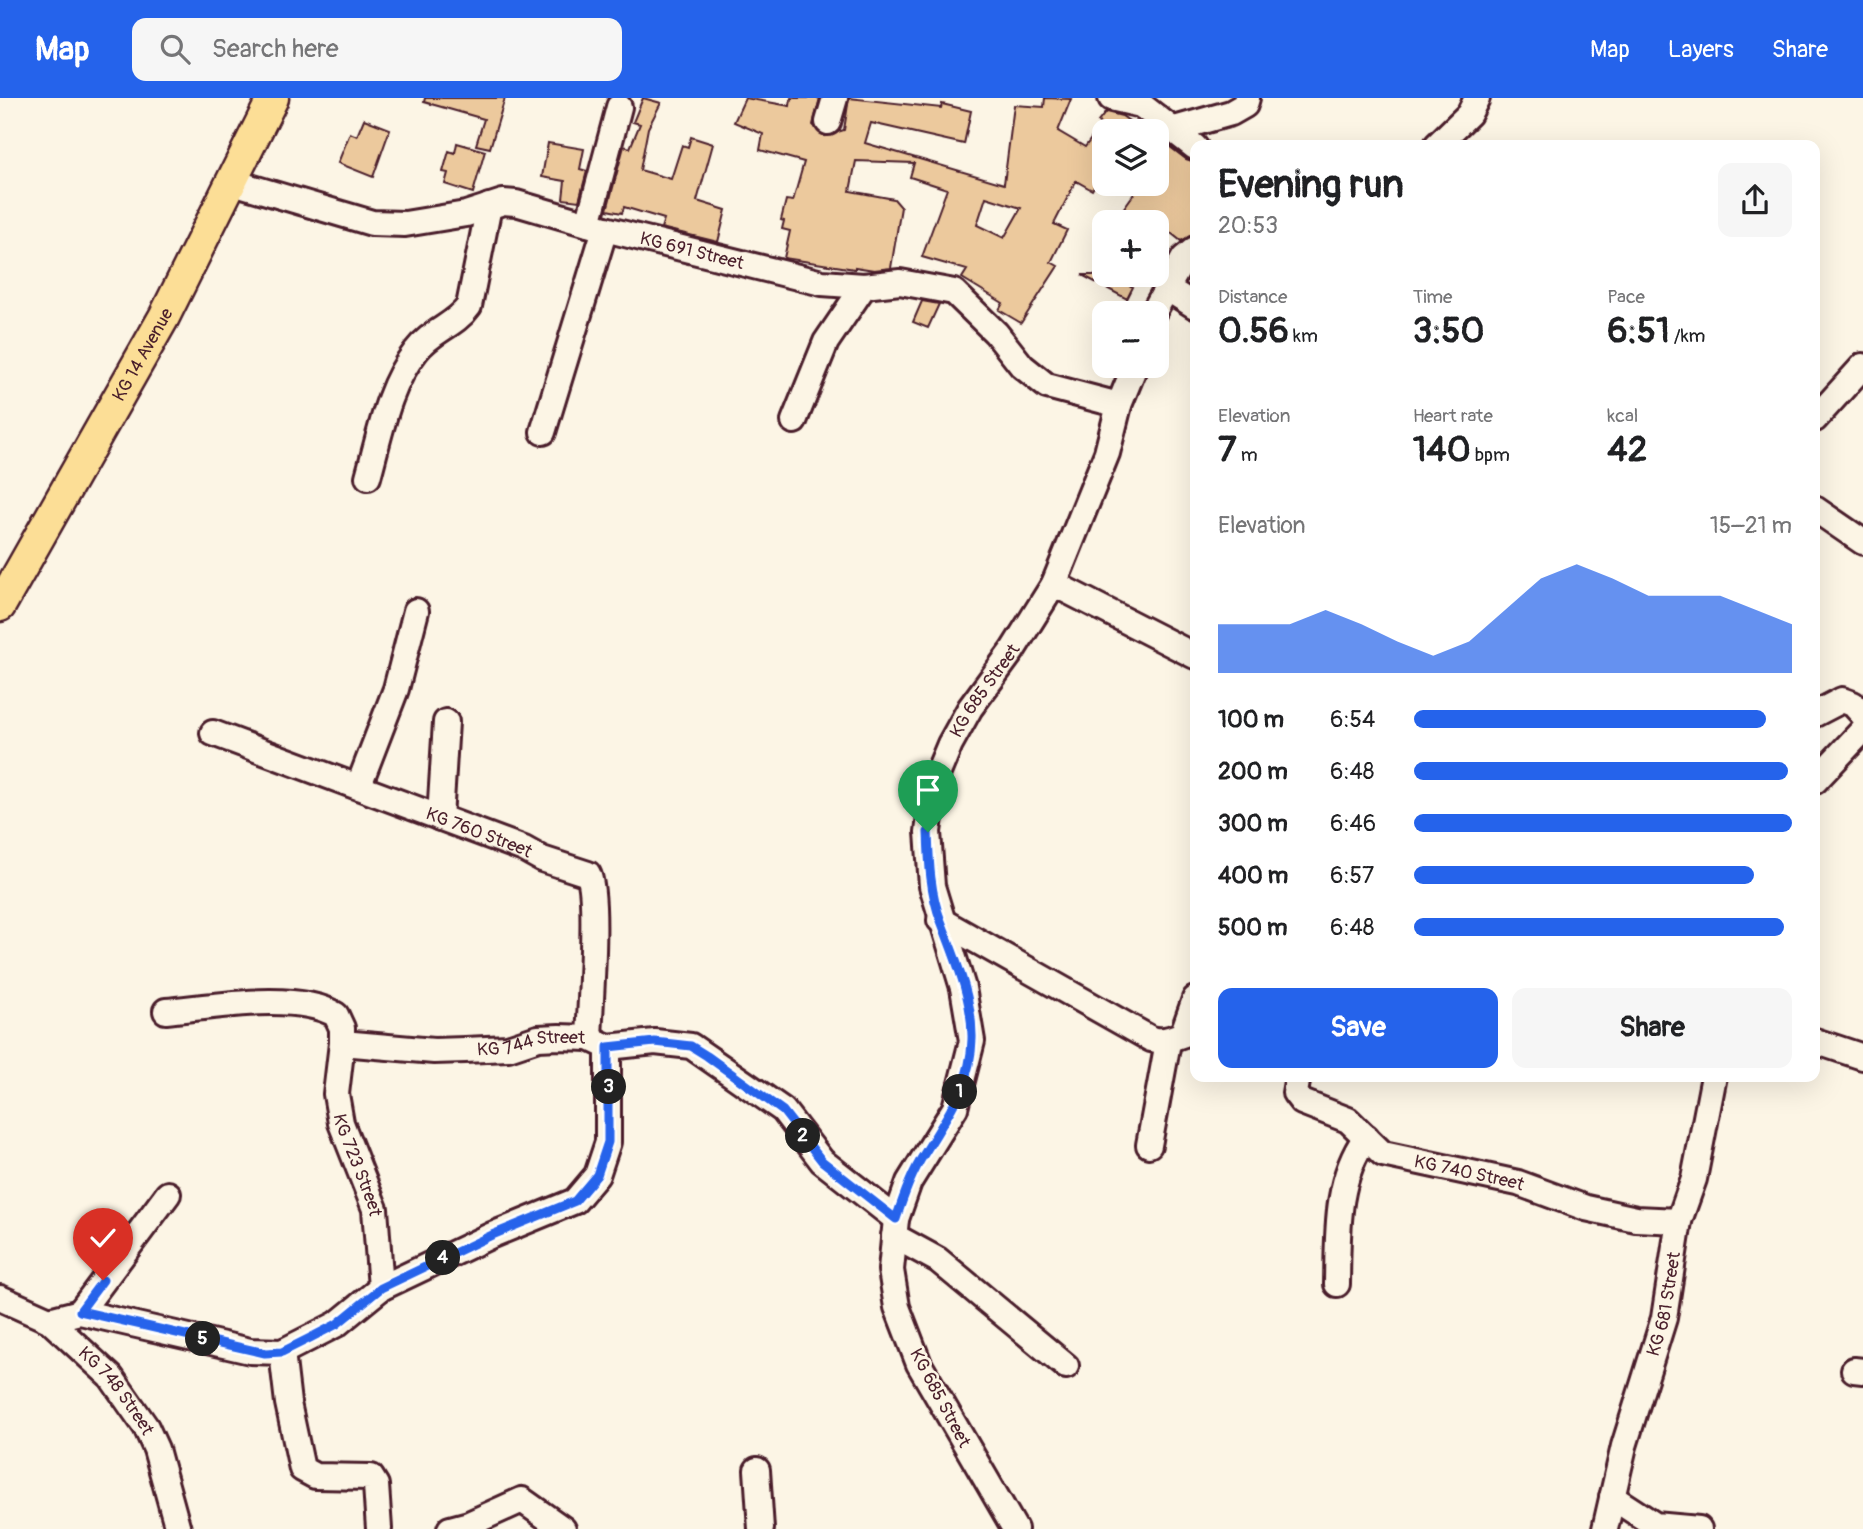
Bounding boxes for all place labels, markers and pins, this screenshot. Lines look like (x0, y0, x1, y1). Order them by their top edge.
pin (898, 760, 958, 832)
pin: 3 (592, 1070, 626, 1104)
pin: 1 (942, 1074, 978, 1110)
pin: 2 (786, 1118, 820, 1154)
pin (73, 1208, 133, 1280)
pin: 4 (426, 1240, 460, 1276)
pin: 5 (186, 1322, 220, 1356)

